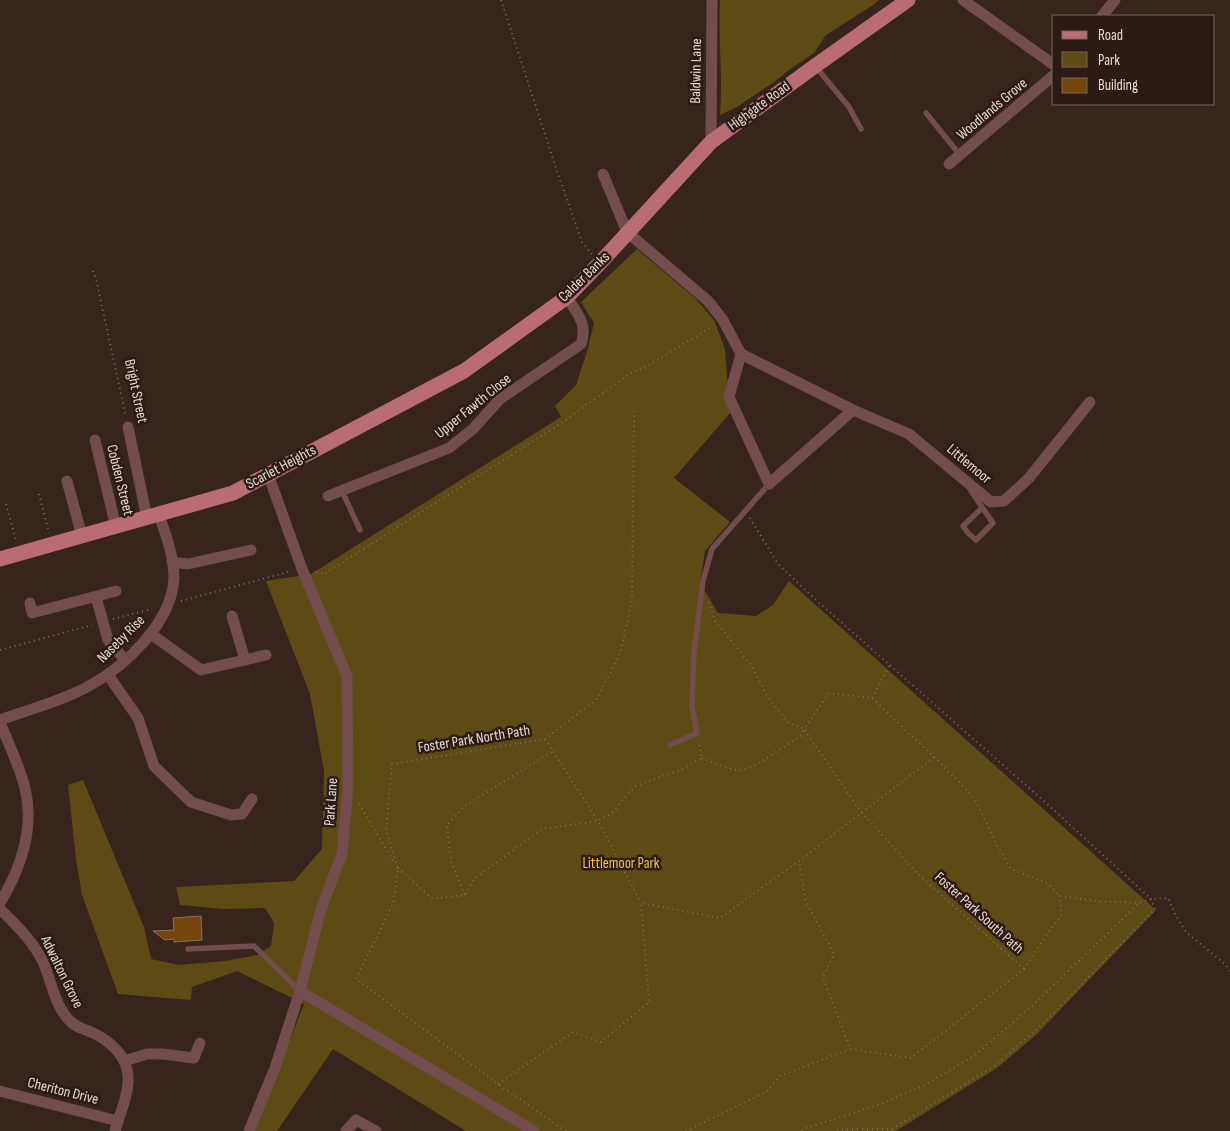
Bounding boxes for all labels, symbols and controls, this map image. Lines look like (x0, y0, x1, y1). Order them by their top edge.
legend (1052, 15, 1215, 105)
text: Road (1098, 26, 1123, 45)
street label: Baldwin Lane (686, 38, 706, 104)
text: Park (1098, 51, 1120, 70)
street label: Woodlands Grove (953, 74, 1031, 144)
text: Building (1098, 76, 1138, 95)
street label: Highgate Road (724, 77, 794, 135)
street label: Calder Banks (554, 248, 614, 306)
street label: Bright Street (120, 357, 152, 425)
street label: Upper Fawth Close (431, 369, 515, 443)
street label: Littlemoor (943, 440, 996, 489)
street label: Scarlet Heights (243, 441, 319, 493)
street label: Cobden Street (102, 443, 138, 518)
street label: Naseby Rise (93, 611, 149, 667)
street label: Foster Park North Path (417, 721, 531, 757)
street label: Park Lane (320, 777, 342, 827)
park label: Littlemoor Park (582, 854, 660, 873)
street label: Foster Park South Path (930, 868, 1028, 958)
street label: Adwalton Grove (36, 932, 88, 1011)
street label: Cheriton Drive (26, 1073, 100, 1109)

